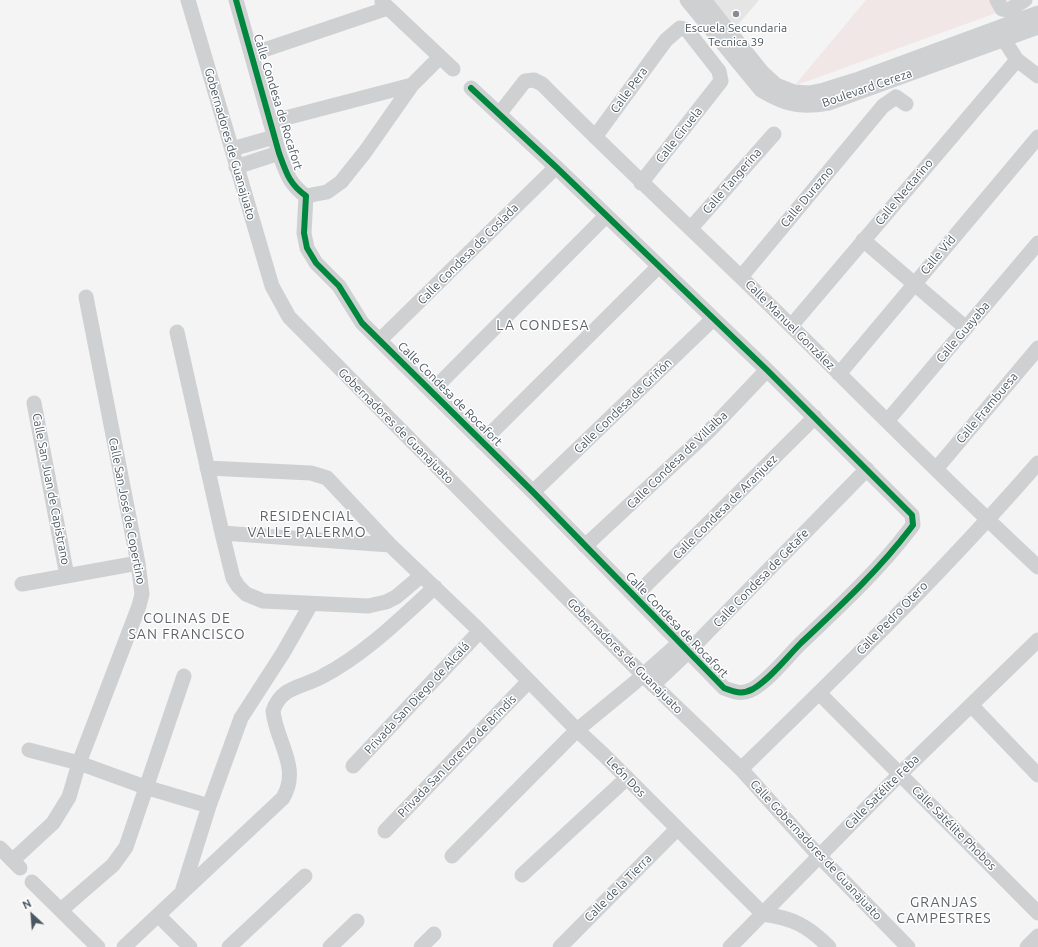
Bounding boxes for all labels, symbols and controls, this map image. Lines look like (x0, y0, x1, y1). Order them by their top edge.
marker: Escuela Secundaria Tecnica 39 (731, 9, 741, 19)
place label: Escuela Secundaria Tecnica 39 (685, 21, 787, 49)
street label: Calle Condesa de Rocafort (250, 32, 306, 172)
street label: Calle Pera (607, 64, 651, 116)
street label: Gobernadores de Guanajuato (201, 66, 259, 222)
street label: Boulevard Cereza (820, 66, 914, 110)
street label: Calle Ciruela (653, 104, 705, 166)
street label: Calle Tangerina (700, 145, 764, 217)
street label: Calle Nectarino (872, 156, 936, 228)
street label: Calle Durazno (778, 164, 836, 230)
street label: Calle Condesa de Coslada (415, 201, 521, 307)
street label: Calle Vid (917, 232, 959, 278)
street label: Calle Manuel González (742, 277, 838, 373)
street label: Calle Guayaba (933, 299, 993, 365)
district label: LA CONDESA (496, 317, 590, 333)
street label: Calle Condesa de Rocafort (395, 339, 505, 449)
street label: Calle Condesa de Griñón (571, 355, 675, 457)
street label: Gobernadores de Guanajuato (335, 365, 457, 487)
street label: Calle Frambuesa (953, 370, 1021, 446)
street label: Calle Condesa de Villalba (624, 408, 730, 512)
street label: Calle San Juan de Capistrano (29, 412, 73, 566)
street label: Calle San José de Copertino (106, 436, 148, 586)
street label: Calle Condesa de Aranjuez (670, 452, 780, 562)
district label: RESIDENCIAL VALLE PALERMO (247, 508, 367, 540)
street label: Calle Condesa de Getafe (710, 526, 812, 630)
street label: Calle Condesa de Rocafort (623, 569, 731, 681)
street label: Calle Pedro Otero (853, 578, 931, 658)
street label: Gobernadores de Guanajuato (564, 595, 686, 717)
district label: COLINAS DE SAN FRANCISCO (128, 610, 246, 642)
street label: Privada San Diego de Alcalá (361, 639, 473, 757)
street label: Privada San Lorenzo de Brindis (395, 692, 519, 820)
street label: Calle Satélite Feba (842, 752, 922, 832)
street label: León Dos (603, 754, 649, 800)
street label: Calle Gobernadores de Guanajuato (747, 777, 885, 923)
street label: Calle Satélite Phobos (909, 783, 999, 873)
street label: Calle de la Tierra (581, 851, 655, 925)
district label: GRANJAS CAMPESTRES (896, 894, 992, 926)
north arrow (12, 895, 52, 935)
text: N (20, 897, 33, 911)

